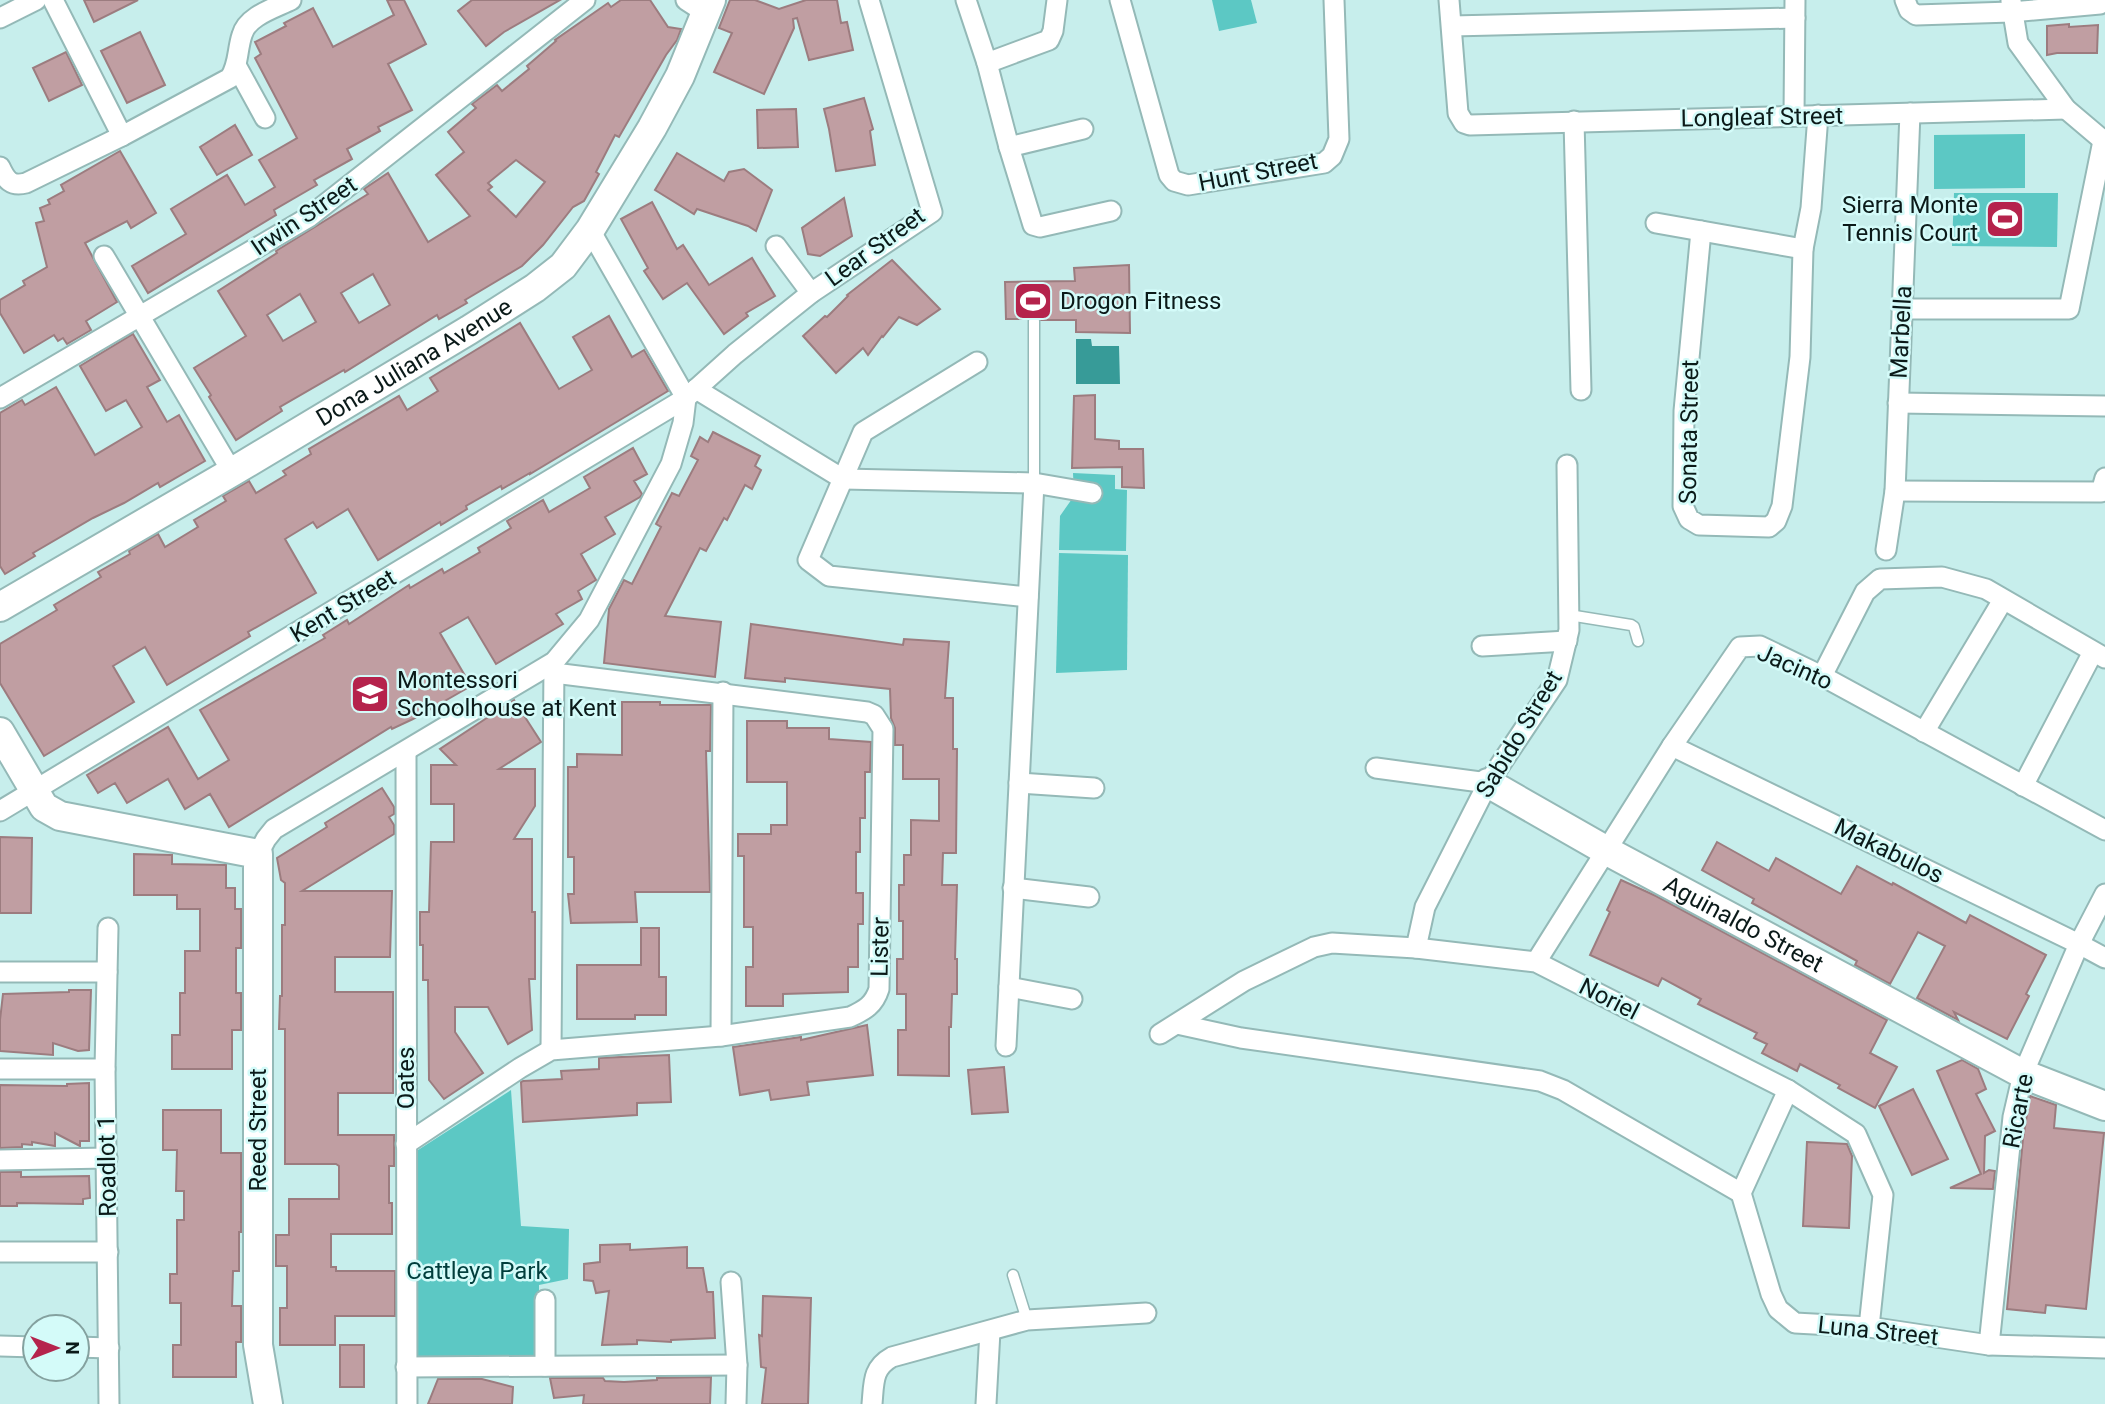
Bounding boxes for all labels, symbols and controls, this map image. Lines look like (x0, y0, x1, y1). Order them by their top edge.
street label: Longleaf Street (1680, 102, 1844, 132)
street label: Hunt Street (1196, 147, 1320, 197)
street label: Irwin Street (246, 170, 362, 262)
place label: Sierra Monte Tennis Court (1842, 191, 1978, 247)
sports icon: Sierra Monte Tennis Court (1984, 198, 2026, 240)
street label: Lear Street (820, 201, 930, 292)
sports icon: Drogon Fitness (1012, 280, 1054, 322)
street label: Marbella (1885, 285, 1917, 379)
place label: Drogon Fitness (1060, 287, 1221, 315)
street label: Dona Juliana Avenue (311, 292, 517, 432)
street label: Sonata Street (1674, 359, 1704, 504)
street label: Kent Street (285, 564, 401, 648)
street label: Jacinto (1753, 638, 1837, 696)
street label: Sabido Street (1470, 665, 1568, 803)
place label: Montessori Schoolhouse at Kent (397, 666, 617, 722)
school or university icon: Montessori Schoolhouse at Kent (349, 673, 391, 715)
street label: Makabulos (1830, 813, 1948, 889)
street label: Aguinaldo Street (1659, 870, 1828, 978)
street label: Lister (865, 917, 895, 977)
street label: Noriel (1574, 972, 1644, 1026)
street label: Oates (392, 1047, 420, 1109)
street label: Reed Street (244, 1068, 272, 1192)
street label: Ricarte (1997, 1071, 2039, 1151)
street label: Roadlot 1 (92, 1115, 122, 1217)
park label: Cattleya Park (406, 1257, 549, 1285)
street label: Luna Street (1816, 1311, 1940, 1351)
north arrow (21, 1313, 91, 1383)
text: N (61, 1341, 84, 1355)

